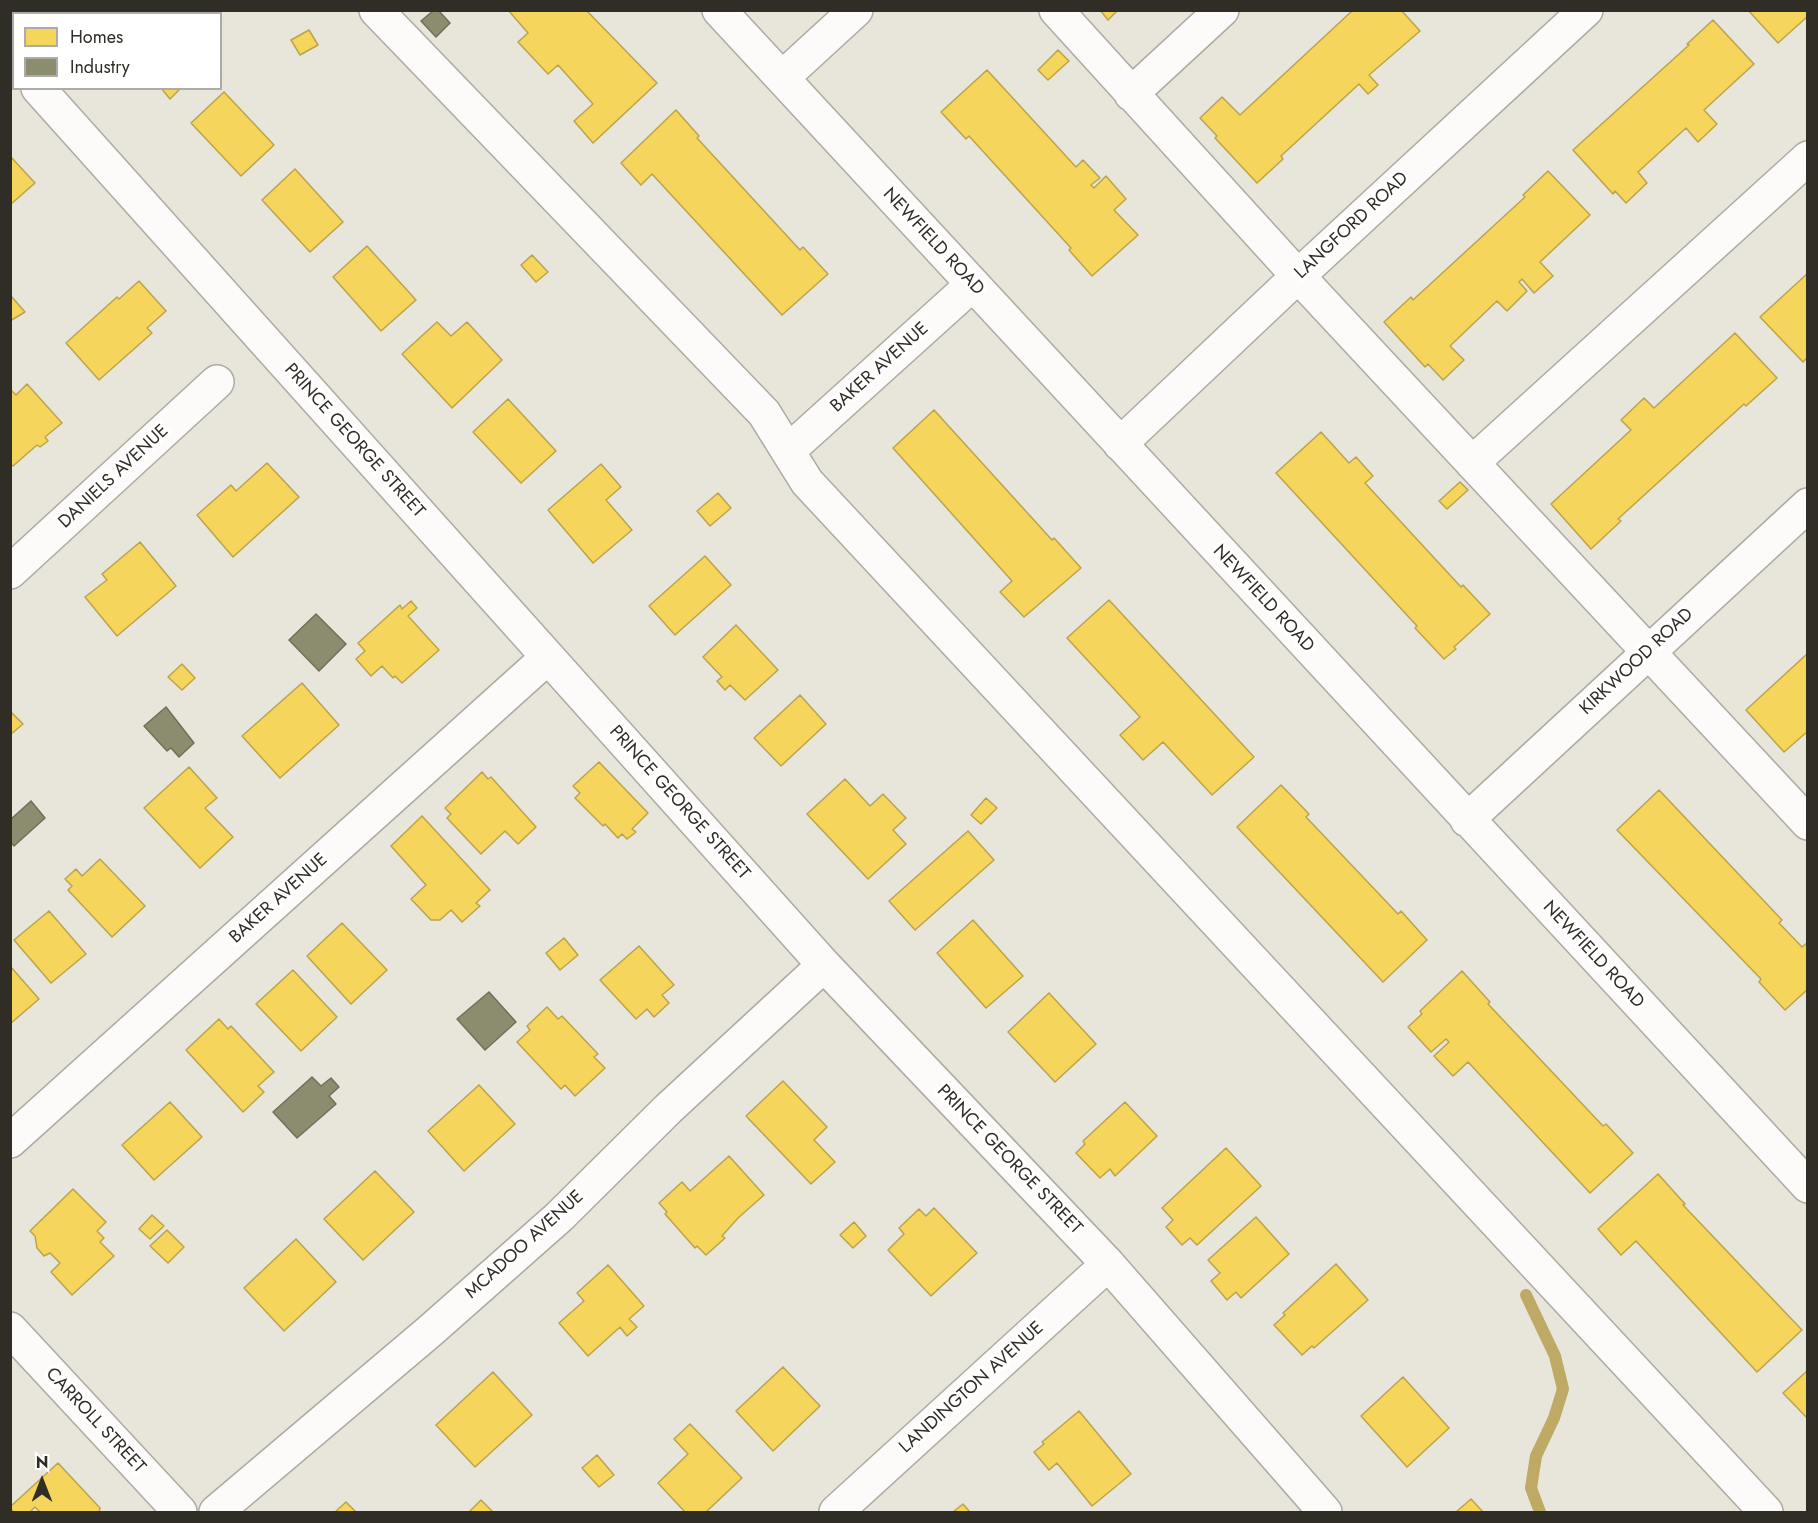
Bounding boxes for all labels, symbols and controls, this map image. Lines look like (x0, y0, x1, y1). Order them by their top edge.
legend (12, 12, 222, 90)
text: Homes (70, 24, 123, 50)
text: Industry (70, 54, 130, 80)
street label: LANGFORD ROAD (1291, 168, 1413, 284)
street label: NEWFIELD ROAD (878, 184, 988, 300)
street label: BAKER AVENUE (827, 318, 933, 418)
street label: PRINCE GEORGE STREET (279, 360, 429, 522)
street label: DANIELS AVENUE (55, 421, 173, 533)
street label: NEWFIELD ROAD (1208, 541, 1318, 657)
street label: KIRKWOOD ROAD (1576, 604, 1698, 720)
street label: PRINCE GEORGE STREET (604, 722, 754, 884)
street label: BAKER AVENUE (226, 849, 332, 949)
street label: NEWFIELD ROAD (1538, 897, 1648, 1013)
street label: PRINCE GEORGE STREET (932, 1081, 1086, 1239)
street label: MCADOO AVENUE (461, 1186, 589, 1304)
street label: LANDINGTON AVENUE (895, 1318, 1049, 1458)
street label: CARROLL STREET (41, 1364, 149, 1478)
north arrow (12, 1451, 72, 1511)
text: N (36, 1451, 48, 1474)

